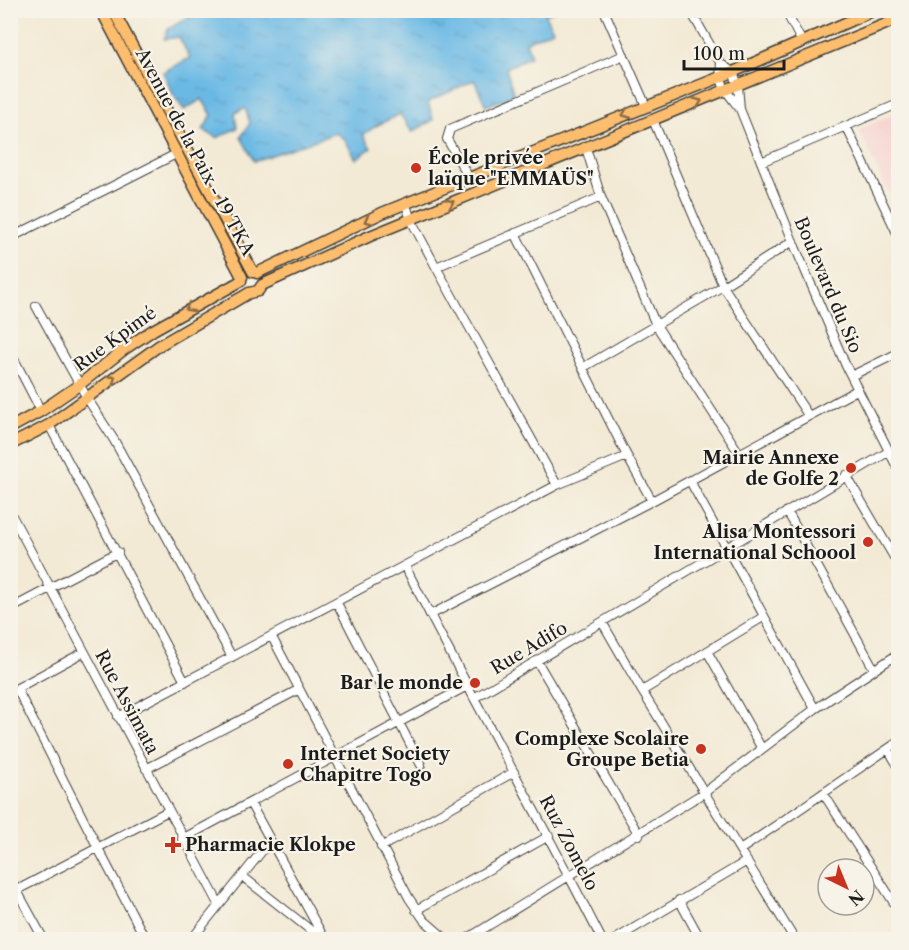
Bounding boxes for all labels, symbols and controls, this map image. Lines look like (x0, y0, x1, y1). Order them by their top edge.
scale bar (684, 33, 784, 71)
text: 100 m (693, 43, 745, 65)
street label: Avenue de la Paix - 19 TKA (130, 44, 259, 260)
one-way arrow (693, 96, 703, 109)
one-way arrow (621, 107, 632, 119)
place label: École privée laïque "EMMAÜS" (428, 146, 594, 190)
marker: École privée laïque "EMMAÜS" (409, 161, 423, 175)
one-way arrow (444, 198, 455, 210)
one-way arrow (363, 213, 374, 225)
street label: Boulevard du Sio (789, 214, 867, 356)
one-way arrow (185, 301, 195, 313)
street label: Rue Kpimé (69, 302, 161, 376)
one-way arrow (105, 375, 116, 386)
place label: Mairie Annexe de Golfe 2 (703, 447, 839, 490)
marker: Mairie Annexe de Golfe 2 (844, 461, 858, 475)
place label: Alisa Montessori International Schoool (653, 521, 857, 564)
marker: Alisa Montessori International Schoool (861, 535, 875, 549)
street label: Rue Adifo (487, 617, 571, 679)
street label: Rue Assimata (90, 646, 164, 758)
place label: Bar le monde (340, 672, 463, 694)
marker: Bar le monde (468, 676, 482, 690)
place label: Complexe Scolaire Groupe Betia (515, 728, 690, 771)
marker: Complexe Scolaire Groupe Betia (694, 742, 708, 756)
place label: Internet Society Chapitre Togo (300, 743, 451, 786)
marker: Internet Society Chapitre Togo (281, 757, 295, 771)
street label: Ruz Zomelo (535, 792, 603, 894)
place label: Pharmacie Klokpe (185, 834, 356, 856)
marker: Pharmacie Klokpe (166, 838, 180, 852)
north arrow (816, 857, 876, 917)
text: N (844, 886, 868, 910)

